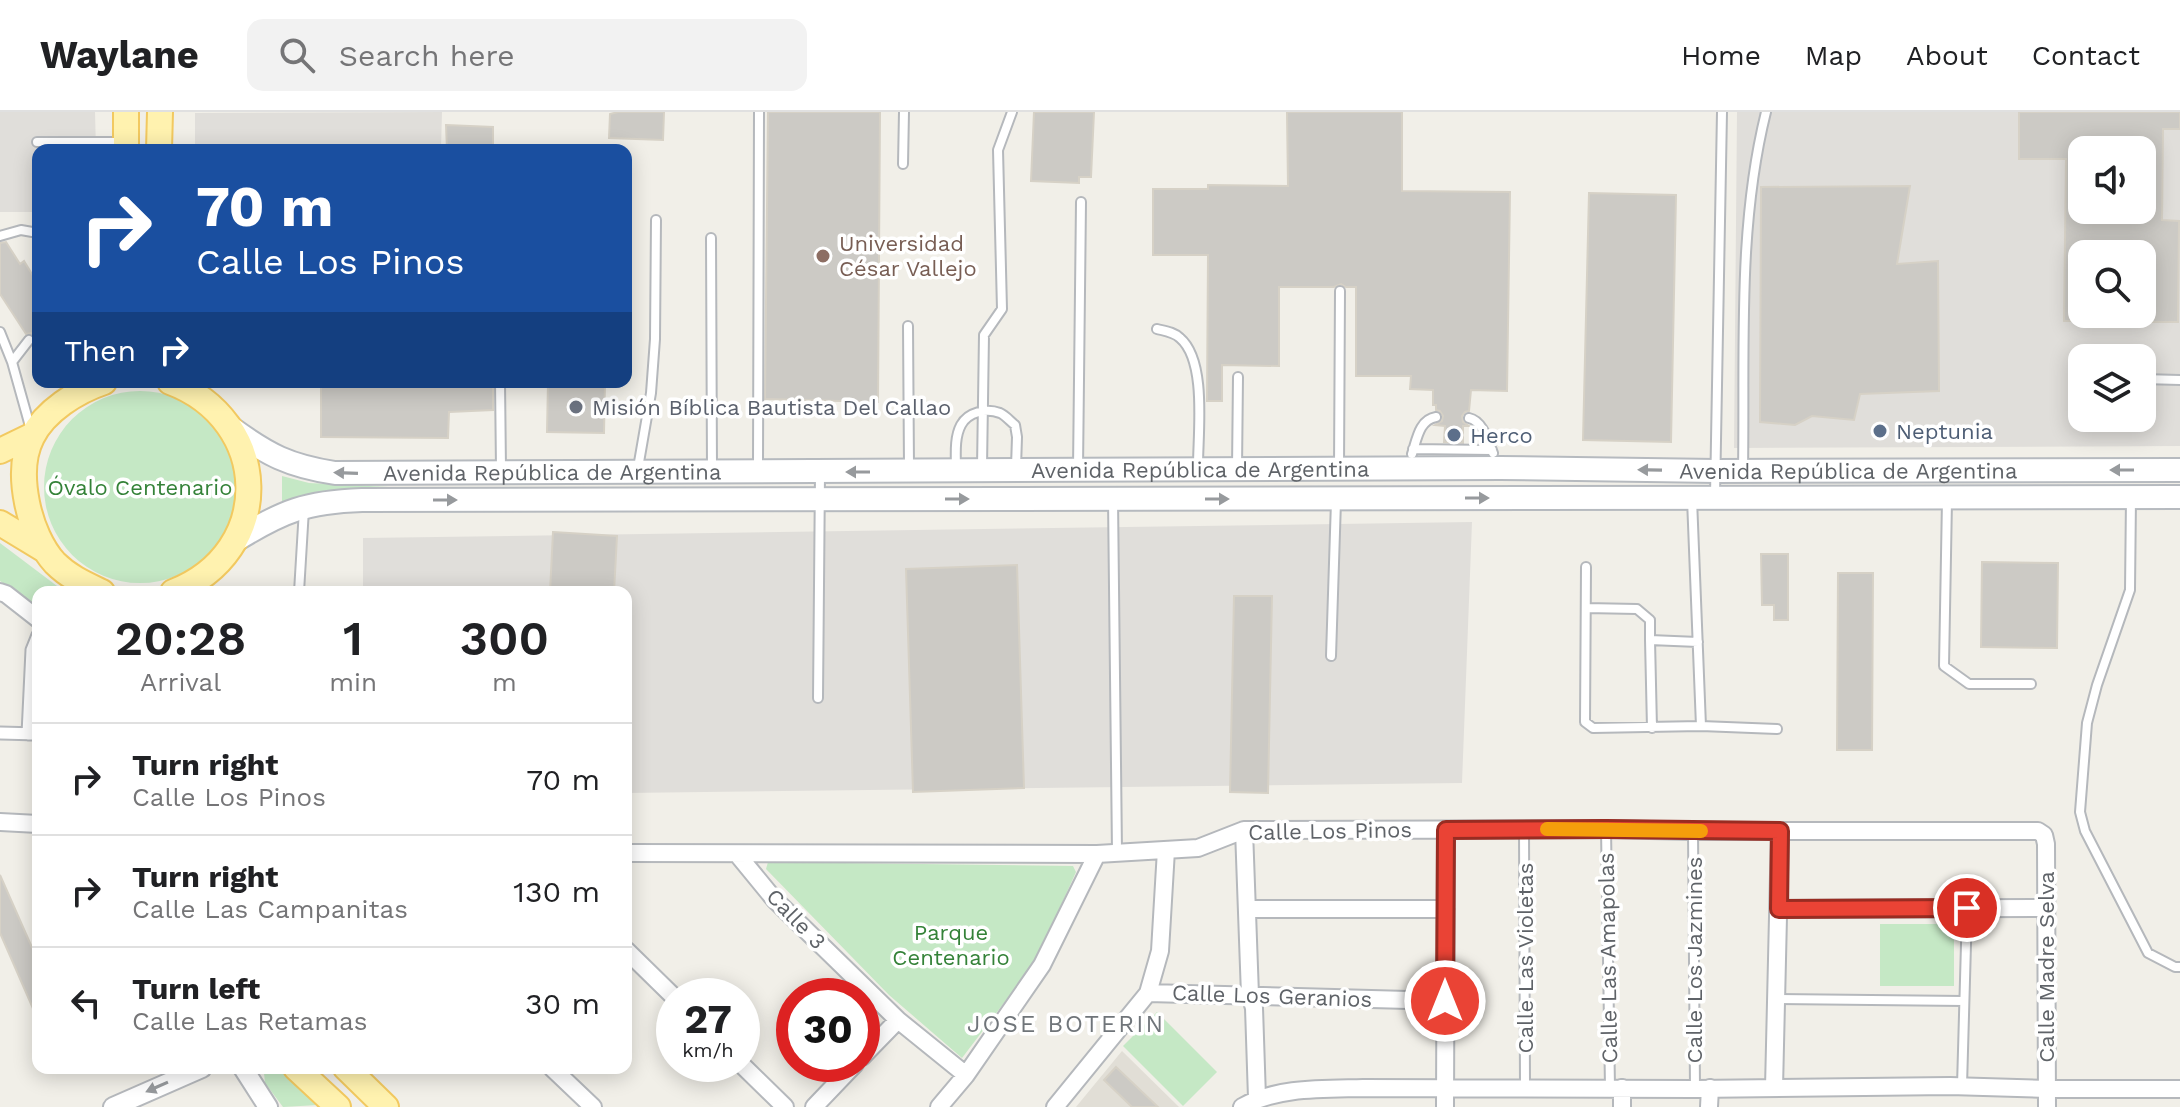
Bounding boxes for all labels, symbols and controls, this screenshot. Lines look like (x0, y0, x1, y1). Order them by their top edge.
search box (247, 19, 807, 91)
text: Waylane (40, 33, 199, 77)
icon: search (275, 33, 319, 77)
text: Search here (339, 38, 515, 73)
text: Home (1681, 39, 1761, 72)
text: Map (1805, 39, 1862, 72)
text: About (1906, 39, 1988, 72)
text: Contact (2032, 39, 2140, 72)
map controls (2068, 136, 2156, 432)
button: sound (2068, 136, 2156, 224)
text: 70 m (196, 174, 333, 240)
icon: right (64, 176, 168, 280)
place label: Universidad César Vallejo (839, 231, 977, 281)
button: search (2068, 240, 2156, 328)
text: Calle Los Pinos (196, 241, 464, 283)
marker: Universidad César Vallejo (814, 247, 832, 265)
icon: right (152, 328, 196, 372)
text: Then (64, 333, 136, 368)
button: layers (2068, 344, 2156, 432)
place label: Misión Bíblica Bautista Del Callao (592, 395, 951, 420)
marker: Misión Bíblica Bautista Del Callao (567, 398, 585, 416)
place label: Neptunia (1896, 419, 1993, 444)
marker: Neptunia (1871, 422, 1889, 440)
place label: Herco (1470, 423, 1533, 448)
marker: Herco (1445, 426, 1463, 444)
street label: Avenida República de Argentina (1031, 456, 1369, 483)
street label: Avenida República de Argentina (1679, 458, 2017, 484)
street label: Avenida República de Argentina (383, 459, 721, 485)
one-way arrow (1637, 464, 1662, 476)
one-way arrow (2109, 464, 2134, 476)
one-way arrow (333, 466, 358, 479)
one-way arrow (845, 466, 870, 478)
park label: Óvalo Centenario (48, 475, 232, 500)
one-way arrow (1465, 492, 1490, 504)
one-way arrow (945, 493, 970, 505)
one-way arrow (1205, 493, 1230, 505)
one-way arrow (433, 494, 458, 506)
text: 20:28 (115, 610, 246, 667)
text: 1 (343, 610, 363, 667)
text: 300 (460, 610, 549, 667)
text: Arrival (140, 667, 221, 697)
text: min (329, 667, 377, 697)
text: m (492, 667, 517, 697)
text: Turn right (132, 747, 278, 782)
icon: right (64, 757, 108, 801)
text: 70 m (526, 762, 600, 797)
text: Calle Los Pinos (132, 782, 326, 812)
street label: Calle Los Pinos (1248, 817, 1412, 845)
street label: Calle Las Amapolas (1594, 852, 1622, 1064)
street label: Calle Los Jazmines (1682, 857, 1707, 1063)
text: Turn right (132, 859, 278, 894)
street label: Calle Las Violetas (1513, 863, 1538, 1053)
icon: right (64, 869, 108, 913)
street label: Calle Madre Selva (2034, 871, 2059, 1063)
text: 130 m (513, 874, 600, 909)
pin (1933, 874, 2001, 942)
street label: Calle 3 (761, 884, 831, 954)
icon: arrive (1945, 886, 1989, 930)
text: Calle Las Campanitas (132, 894, 408, 924)
park label: Parque Centenario (892, 920, 1010, 970)
position arrow (1403, 959, 1487, 1043)
text: Turn left (132, 971, 260, 1006)
speed limit sign: 30 (776, 978, 880, 1082)
street label: Calle Los Geranios (1171, 980, 1373, 1012)
icon: left (64, 981, 108, 1025)
text: 30 m (525, 986, 600, 1021)
text: 27 (684, 996, 732, 1043)
text: Calle Las Retamas (132, 1006, 367, 1036)
district label: JOSE BOTERIN (967, 1010, 1165, 1038)
text: km/h (682, 1038, 734, 1062)
one-way arrow (145, 1081, 169, 1094)

